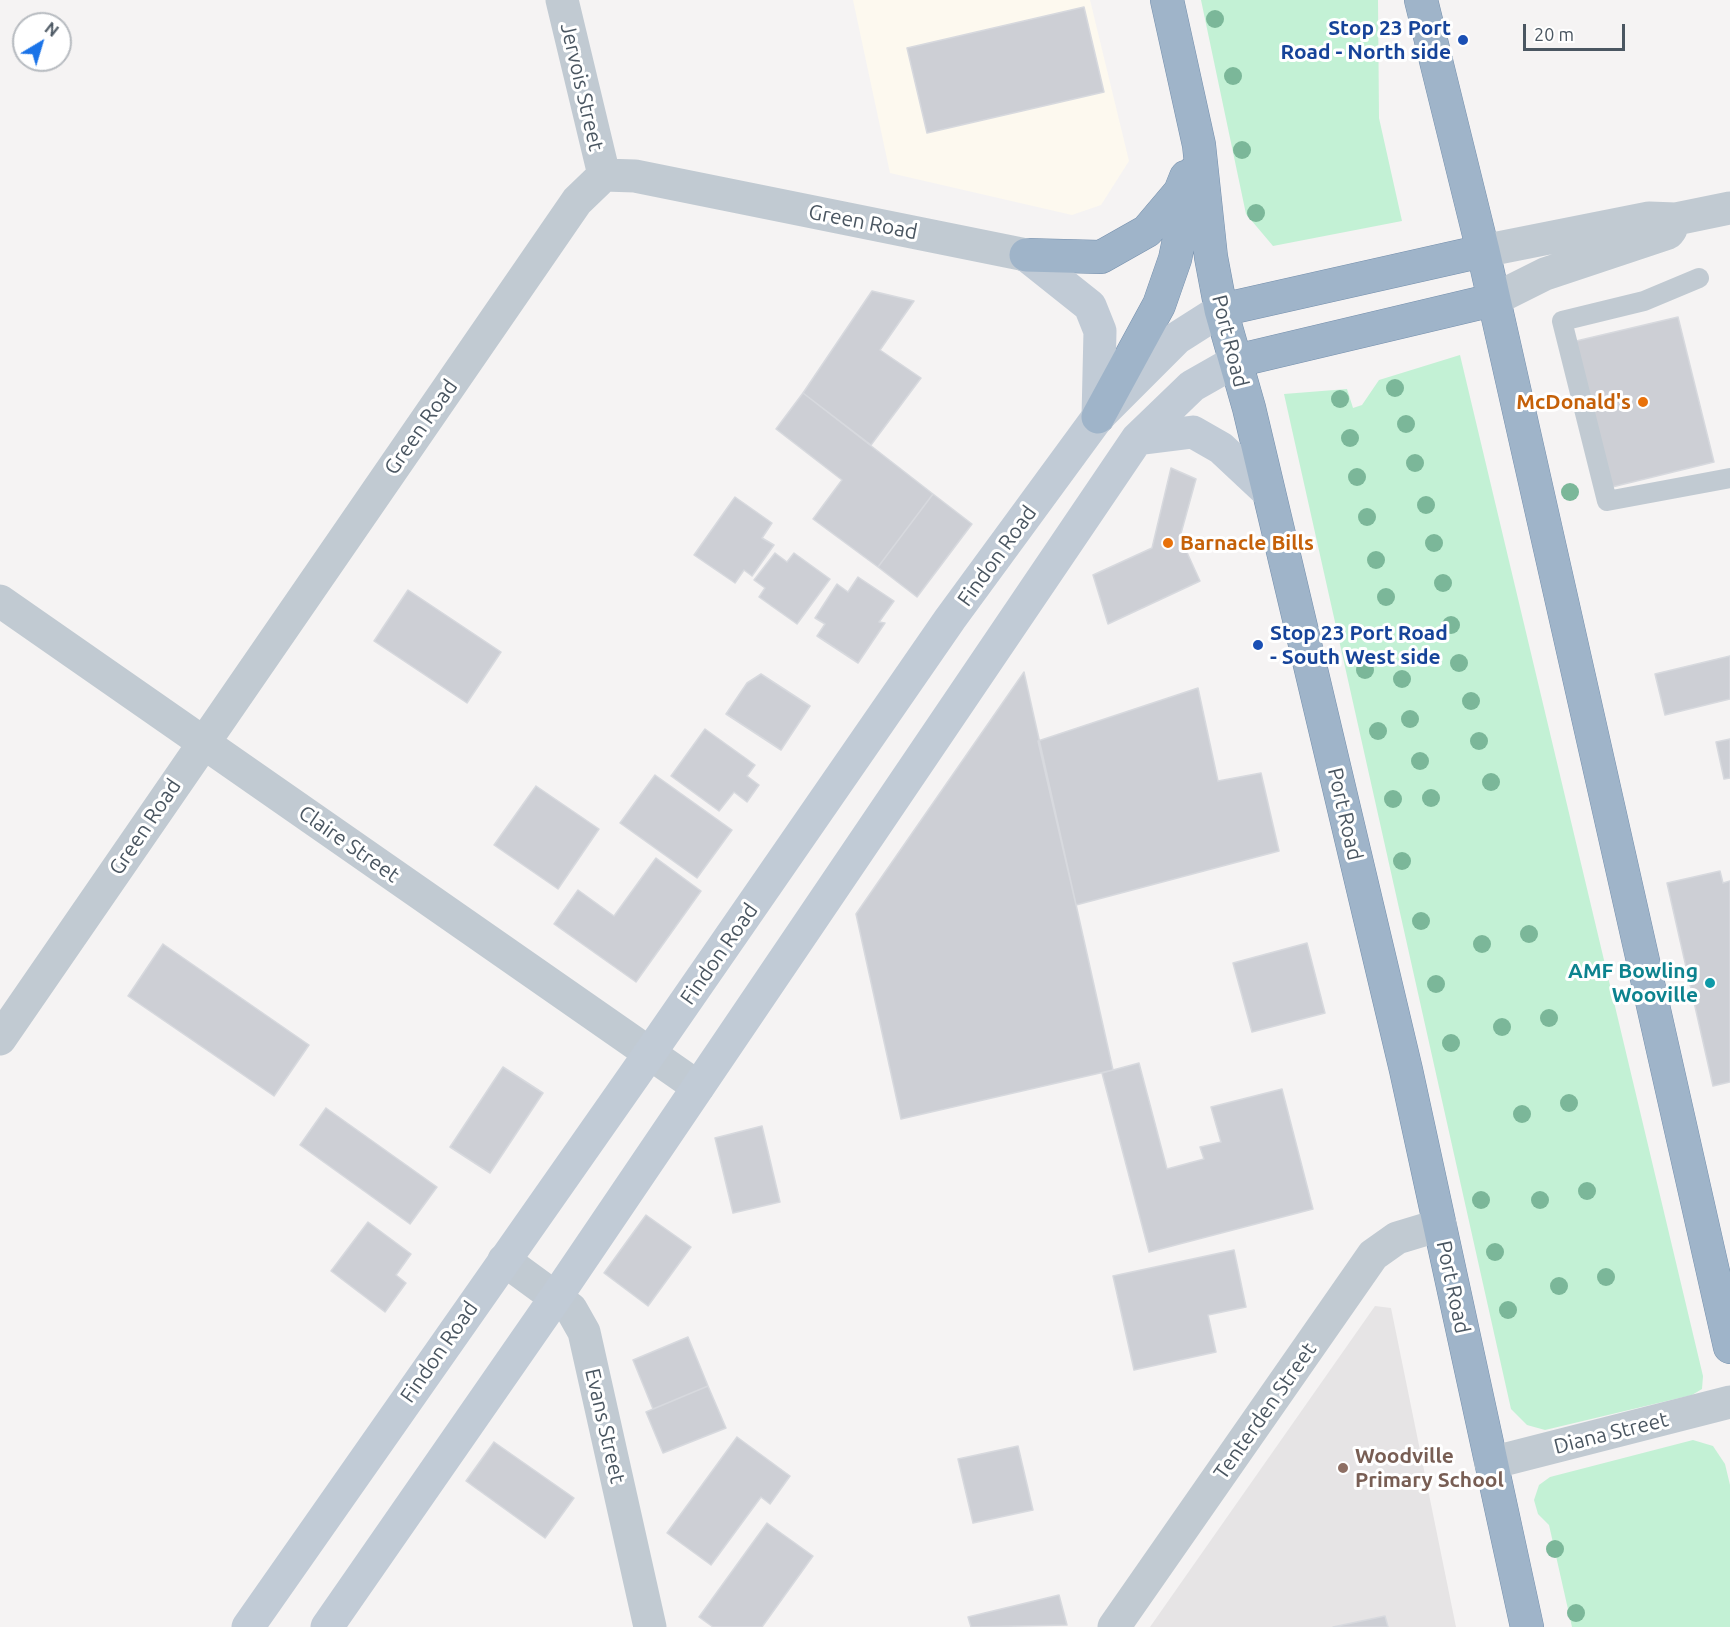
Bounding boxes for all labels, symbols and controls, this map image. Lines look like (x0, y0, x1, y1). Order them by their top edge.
north arrow (12, 12, 72, 72)
scale bar (1526, 12, 1628, 50)
place label: Stop 23 Port Road - North side (1281, 15, 1451, 65)
text: N (42, 19, 62, 40)
street label: Jervois Street (555, 21, 609, 153)
text: 20 m (1534, 24, 1574, 44)
marker: Stop 23 Port Road - North side (1456, 33, 1470, 47)
street label: Green Road (806, 199, 920, 245)
street label: Port Road (1206, 292, 1254, 390)
street label: Green Road (379, 375, 463, 479)
place label: McDonald's (1516, 389, 1631, 415)
marker: McDonald's (1636, 395, 1650, 409)
street label: Findon Road (952, 501, 1042, 611)
place label: Barnacle Bills (1180, 530, 1314, 556)
marker: Barnacle Bills (1161, 536, 1175, 550)
place label: Stop 23 Port Road - South West side (1270, 620, 1448, 670)
marker: Stop 23 Port Road - South West side (1251, 638, 1265, 652)
street label: Port Road (1322, 765, 1368, 863)
street label: Green Road (104, 774, 186, 880)
street label: Claire Street (294, 800, 404, 888)
street label: Findon Road (675, 898, 763, 1010)
place label: AMF Bowling Wooville (1568, 958, 1698, 1008)
marker: AMF Bowling Wooville (1703, 976, 1717, 990)
street label: Port Road (1431, 1238, 1475, 1336)
street label: Findon Road (395, 1296, 483, 1408)
street label: Tenterden Street (1208, 1338, 1322, 1484)
street label: Evans Street (580, 1366, 630, 1486)
street label: Diana Street (1551, 1407, 1671, 1459)
place label: Woodville Primary School (1355, 1443, 1504, 1493)
marker: Woodville Primary School (1336, 1461, 1350, 1475)

